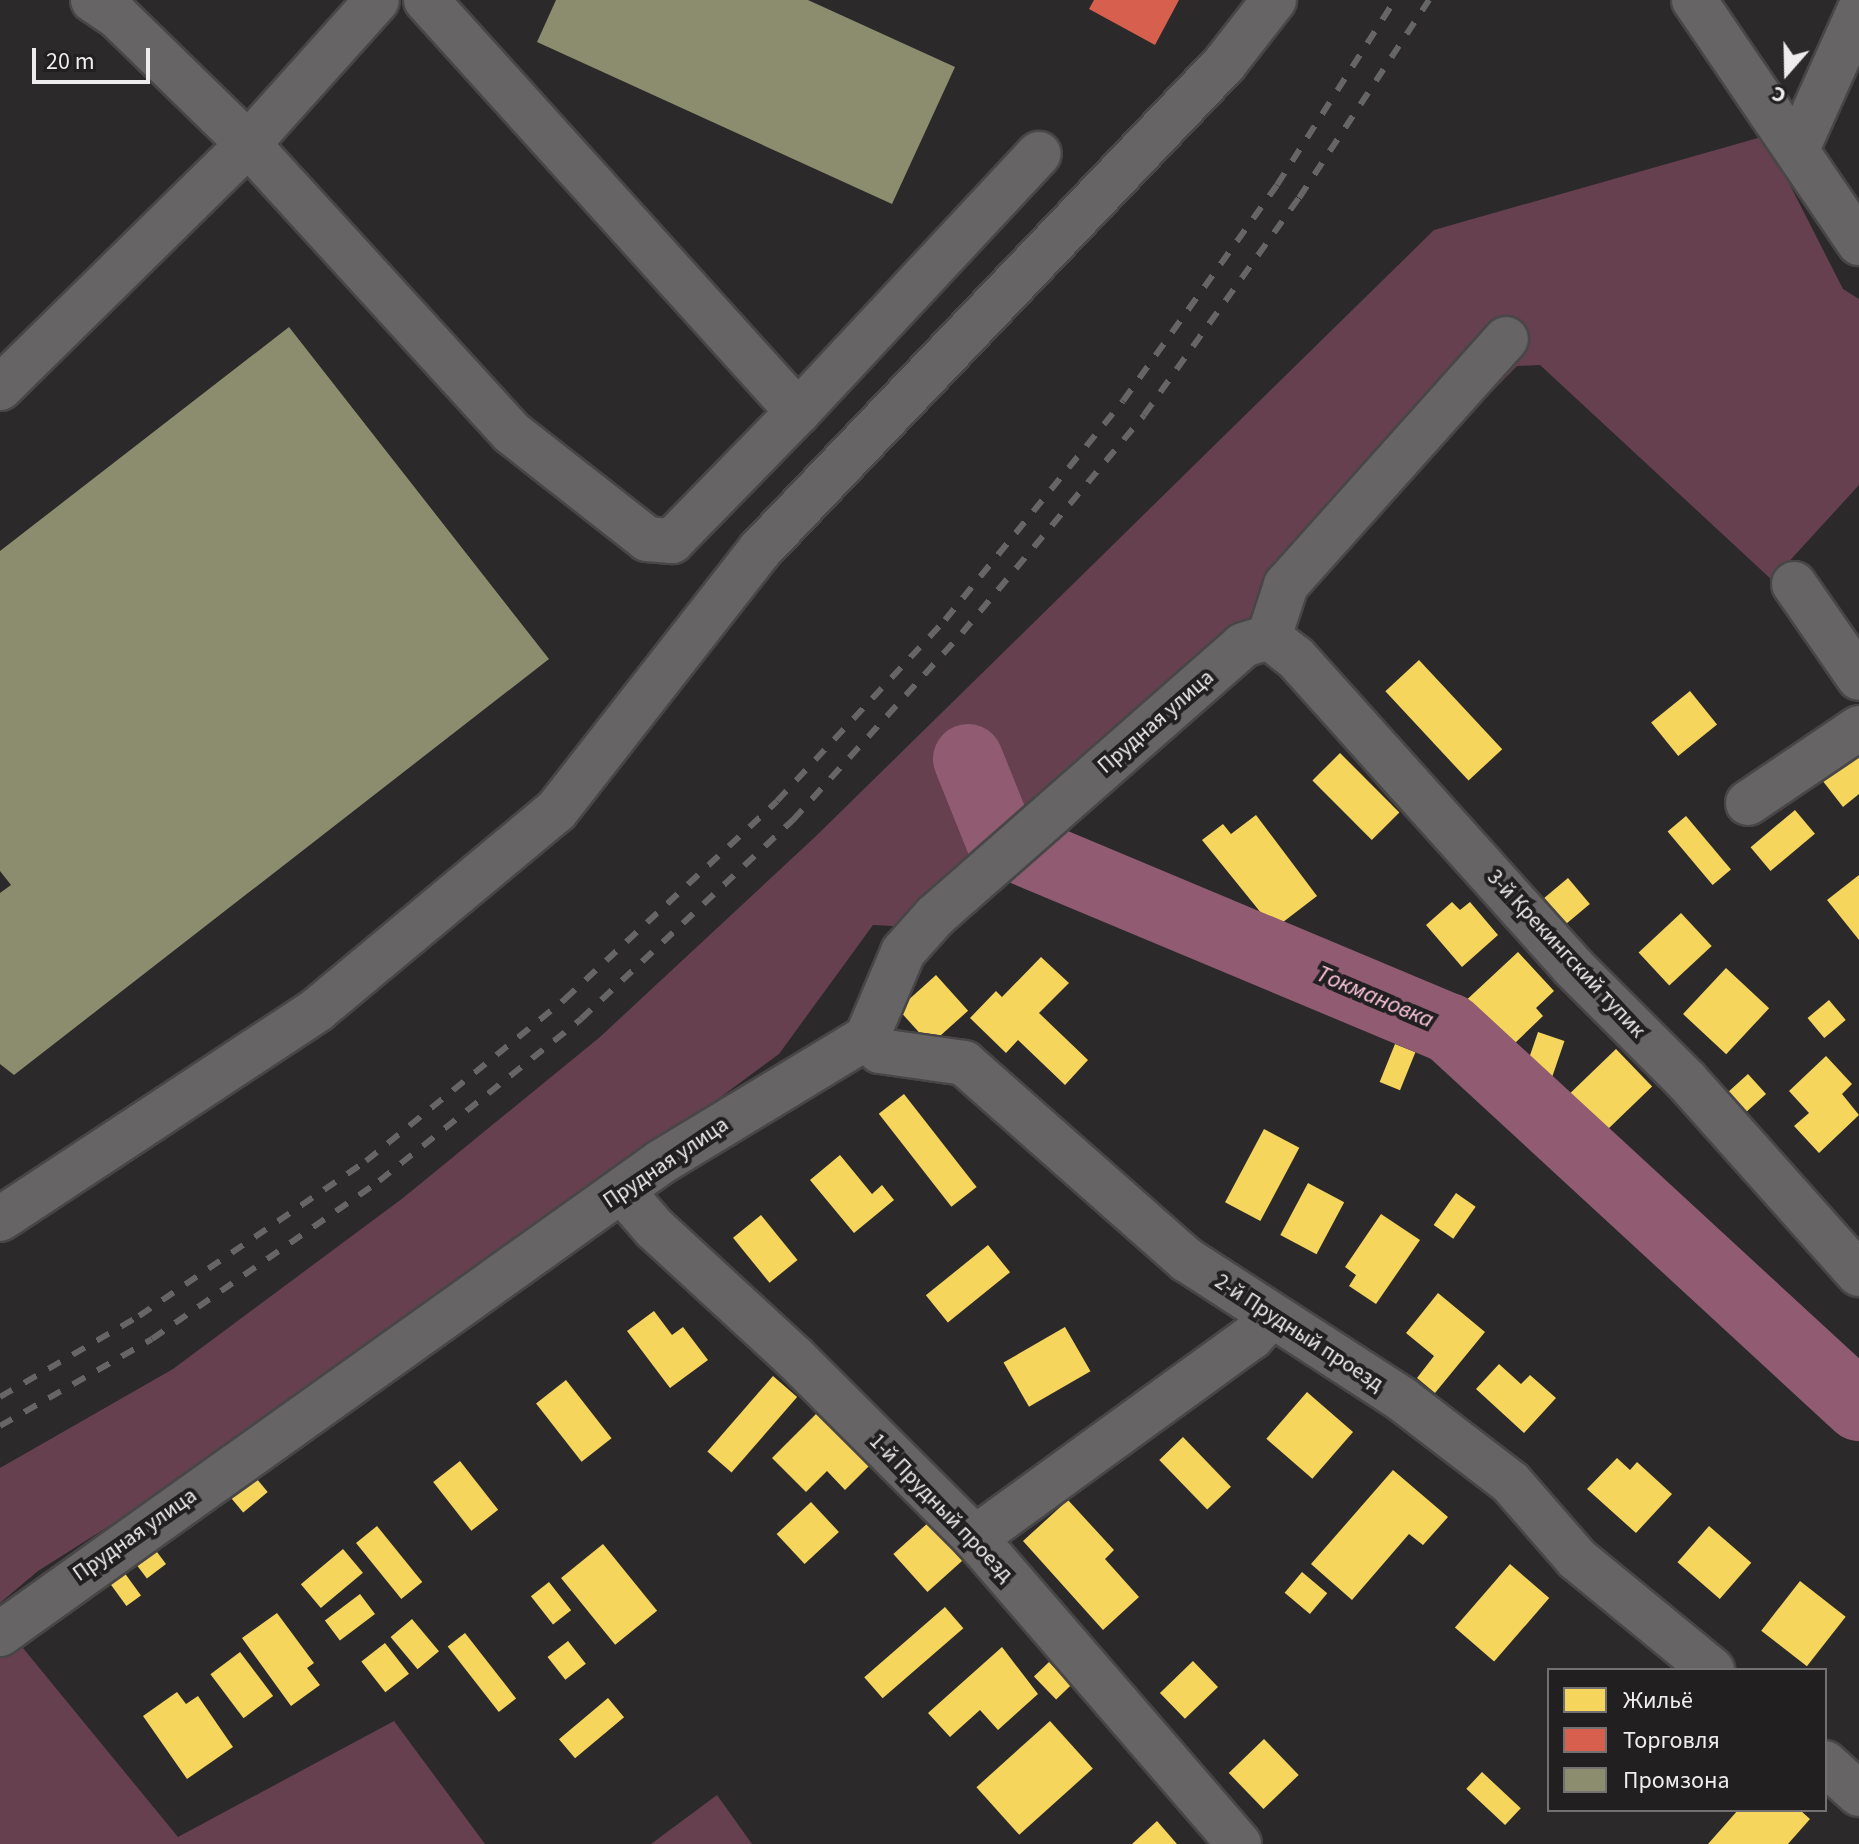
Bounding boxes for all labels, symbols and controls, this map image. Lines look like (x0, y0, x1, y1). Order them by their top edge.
scale bar (36, 32, 154, 82)
north arrow (1747, 32, 1827, 112)
text: 20 m (46, 44, 95, 79)
text: С (1767, 77, 1790, 112)
street label: Прудная улица (1093, 664, 1219, 780)
street label: 3-й Крекингский тупик (1481, 864, 1651, 1044)
water label: Токмановка (1312, 959, 1438, 1035)
street label: Прудная улица (599, 1112, 733, 1214)
street label: 2-й Прудный проезд (1210, 1269, 1388, 1397)
street label: 1-й Прудный проезд (864, 1428, 1018, 1588)
street label: Прудная улица (68, 1483, 202, 1587)
legend (1547, 1668, 1827, 1812)
text: Жильё (1623, 1683, 1693, 1718)
text: Торговля (1623, 1723, 1720, 1758)
text: Промзона (1623, 1763, 1730, 1798)

